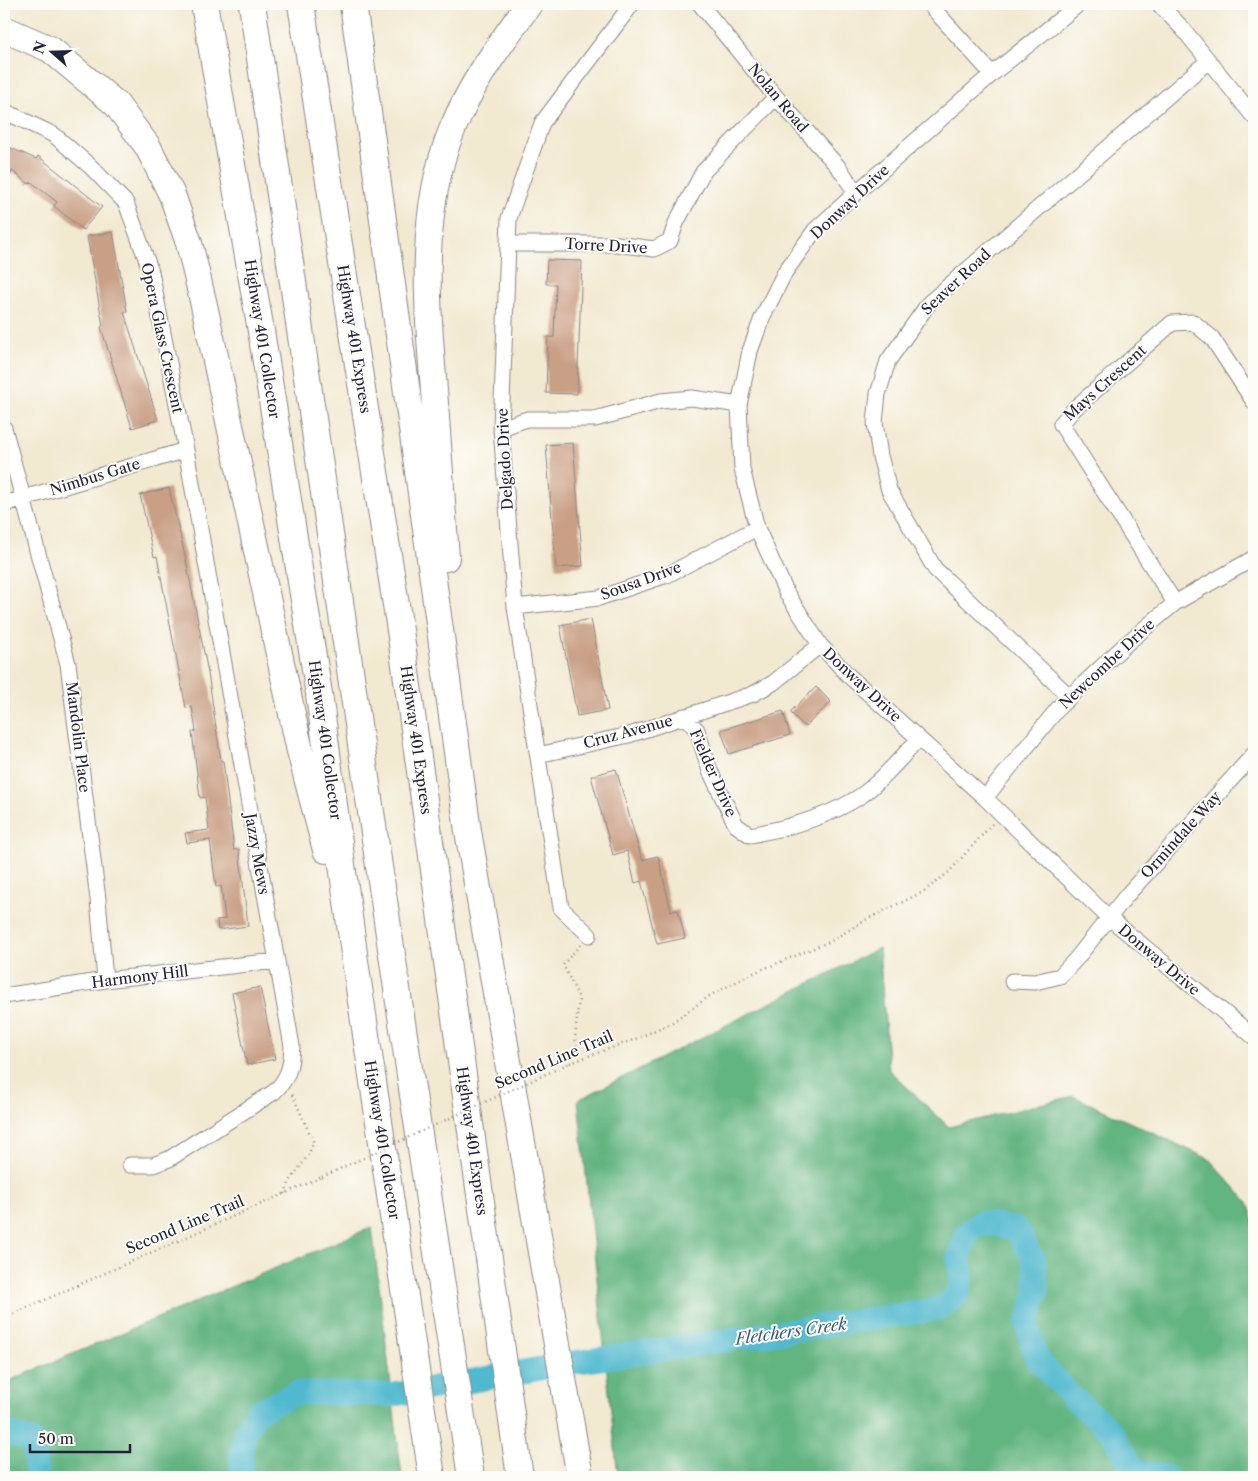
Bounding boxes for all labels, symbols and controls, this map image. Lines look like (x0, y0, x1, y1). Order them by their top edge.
north arrow (28, 28, 78, 78)
text: N (29, 39, 50, 56)
street label: Nolan Road (744, 59, 813, 136)
street label: Donway Drive (806, 160, 893, 243)
street label: Torre Drive (564, 234, 648, 257)
street label: Seaver Road (917, 245, 994, 319)
street label: Highway 401 Collector (241, 258, 285, 421)
street label: Opera Glass Crescent (137, 261, 188, 415)
street label: Highway 401 Express (333, 263, 376, 415)
street label: Mays Crescent (1059, 340, 1150, 425)
street label: Delgado Drive (492, 408, 517, 511)
street label: Nimbus Gate (47, 454, 142, 499)
street label: Sousa Drive (598, 557, 684, 604)
street label: Newcombe Drive (1055, 615, 1158, 713)
street label: Donway Drive (819, 643, 906, 726)
street label: Highway 401 Collector (305, 659, 346, 822)
street label: Highway 401 Express (397, 664, 436, 816)
street label: Mandolin Place (62, 680, 95, 793)
street label: Cruz Avenue (581, 710, 675, 753)
street label: Fielder Drive (686, 726, 741, 819)
street label: Ormindale Way (1136, 787, 1225, 882)
street label: Jazzy Mews (241, 810, 274, 896)
street label: Donway Drive (1115, 920, 1204, 999)
street label: Harmony Hill (90, 961, 190, 992)
street label: Second Line Trail (492, 1026, 616, 1093)
street label: Highway 401 Collector (361, 1059, 405, 1222)
street label: Highway 401 Express (453, 1065, 492, 1217)
street label: Second Line Trail (123, 1191, 247, 1258)
water label: Fletchers Creek (732, 1313, 849, 1349)
scale bar (30, 1421, 130, 1453)
text: 50 m (38, 1429, 74, 1448)

